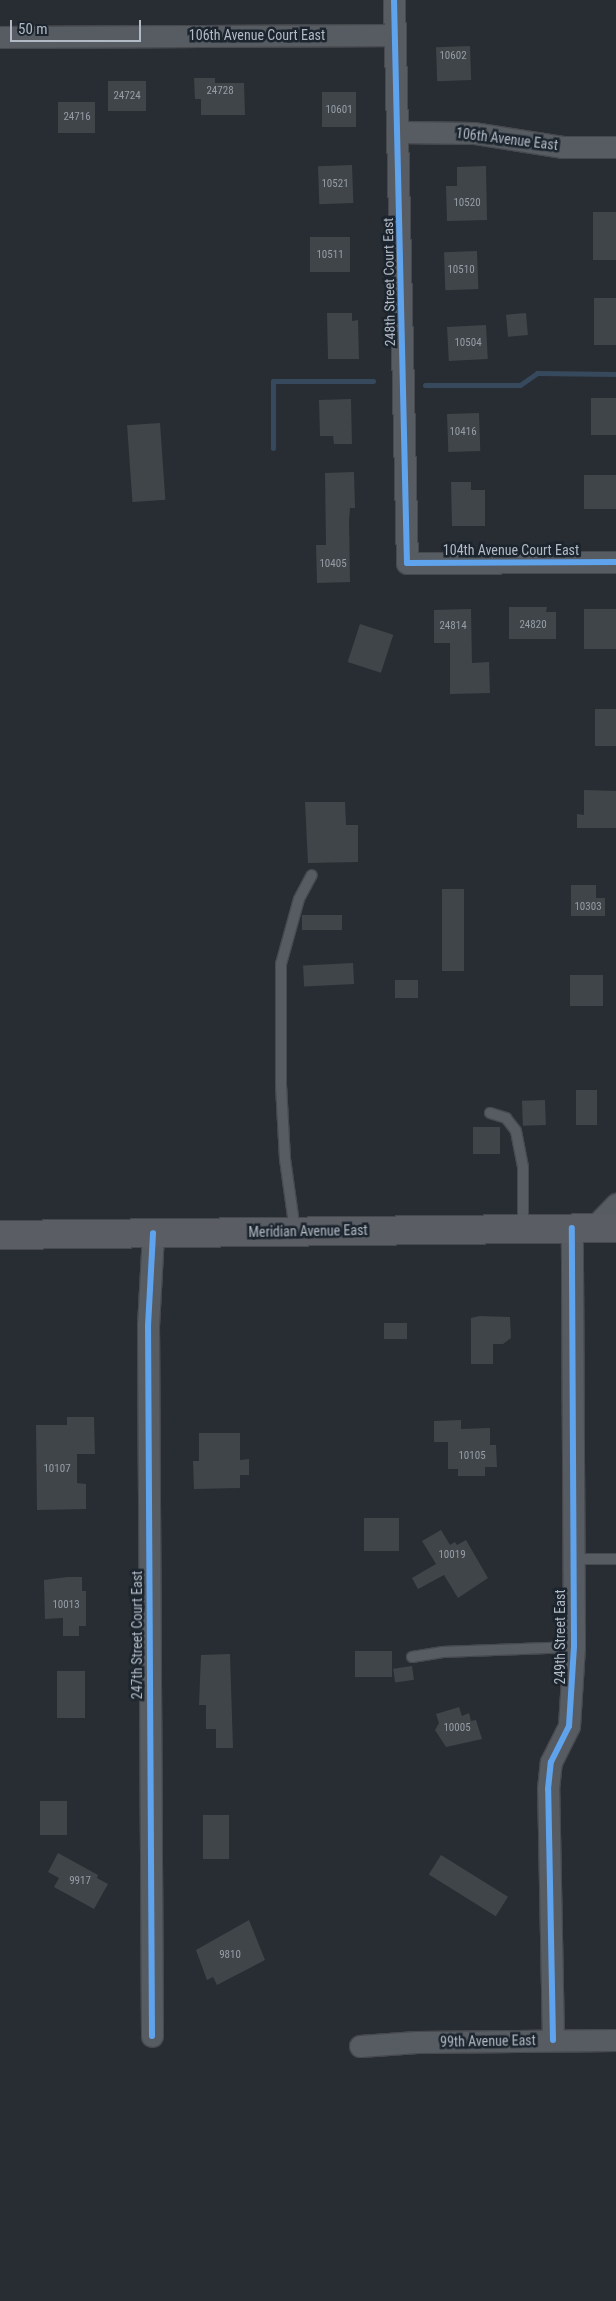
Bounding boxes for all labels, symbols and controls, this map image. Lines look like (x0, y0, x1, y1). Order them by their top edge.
scale bar (12, 10, 144, 42)
text: 50 m (18, 20, 48, 38)
street label: 106th Avenue Court East (189, 27, 325, 43)
house number: 10602 (439, 49, 467, 63)
house number: 24728 (206, 84, 234, 98)
house number: 24724 (113, 89, 141, 103)
house number: 10601 (325, 103, 353, 117)
house number: 24716 (63, 110, 91, 124)
street label: 106th Avenue East (455, 124, 559, 154)
house number: 10521 (321, 177, 349, 191)
house number: 10520 (453, 196, 481, 210)
street label: 248th Street Court East (379, 217, 399, 347)
house number: 10511 (316, 248, 344, 262)
house number: 10510 (447, 263, 475, 277)
house number: 10504 (454, 336, 482, 350)
house number: 10416 (449, 425, 477, 439)
street label: 104th Avenue Court East (443, 542, 579, 558)
house number: 10405 (319, 557, 347, 571)
house number: 24820 (519, 618, 547, 632)
house number: 24814 (439, 619, 467, 633)
house number: 10303 (574, 900, 602, 914)
street label: Meridian Avenue East (248, 1222, 368, 1240)
house number: 10105 (458, 1449, 486, 1463)
house number: 10107 (43, 1462, 71, 1476)
house number: 10019 (438, 1548, 466, 1562)
street label: 247th Street Court East (129, 1571, 145, 1699)
street label: 249th Street East (552, 1589, 568, 1685)
house number: 10013 (52, 1598, 80, 1612)
house number: 10005 (443, 1721, 471, 1735)
house number: 9917 (69, 1874, 91, 1888)
house number: 9810 (219, 1948, 241, 1962)
street label: 99th Avenue East (440, 2032, 536, 2050)

